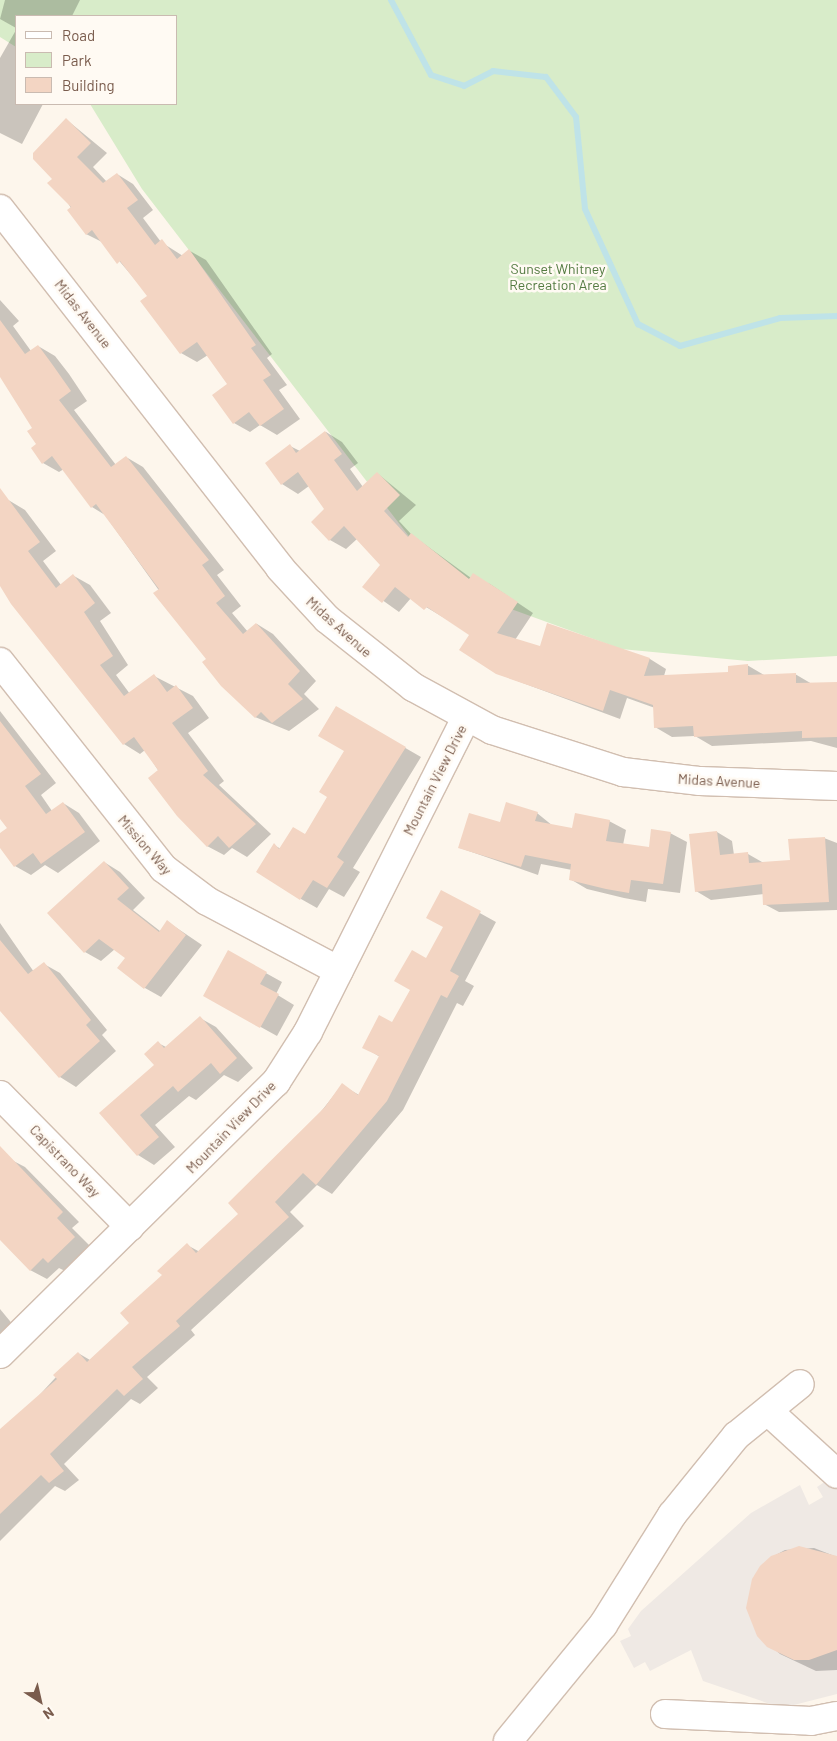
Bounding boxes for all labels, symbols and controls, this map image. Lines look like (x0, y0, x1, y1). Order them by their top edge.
legend (15, 15, 178, 105)
text: Road (62, 26, 95, 44)
text: Park (62, 51, 91, 69)
text: Building (62, 76, 115, 94)
park label: Sunset Whitney Recreation Area (509, 261, 607, 294)
street label: Midas Avenue (51, 276, 115, 352)
street label: Midas Avenue (303, 593, 375, 661)
street label: Mountain View Drive (400, 722, 470, 838)
street label: Midas Avenue (677, 770, 761, 792)
street label: Mission Way (115, 812, 175, 878)
street label: Mountain View Drive (183, 1077, 279, 1177)
street label: Capistrano Way (26, 1121, 104, 1201)
north arrow (15, 1676, 65, 1726)
text: N (40, 1704, 58, 1723)

